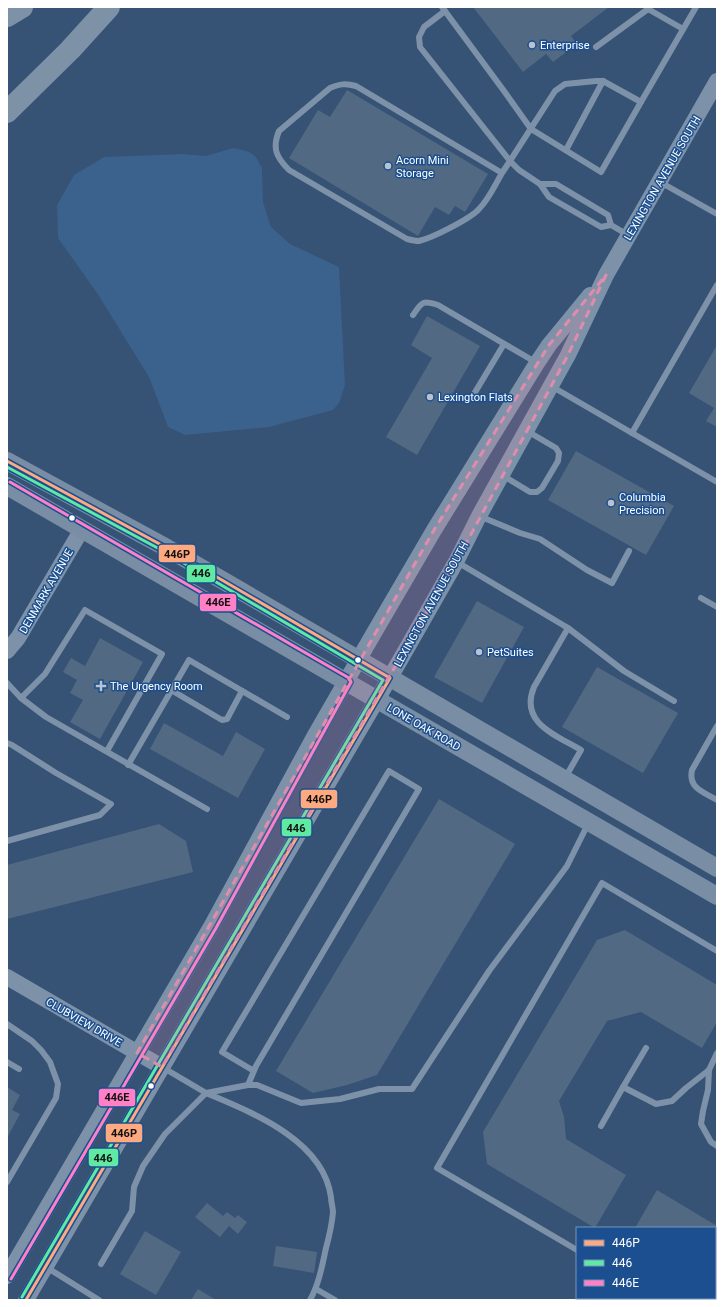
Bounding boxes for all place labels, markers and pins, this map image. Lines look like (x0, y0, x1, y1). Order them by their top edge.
place label: Enterprise (540, 39, 590, 52)
marker: Enterprise (527, 40, 537, 50)
place label: Acorn Mini Storage (396, 154, 449, 180)
marker: Acorn Mini Storage (383, 161, 393, 171)
place label: Lexington Flats (438, 391, 513, 404)
marker: Lexington Flats (425, 392, 435, 402)
place label: Columbia Precision (619, 491, 666, 517)
marker: Columbia Precision (606, 498, 616, 508)
unlabelled marker (67, 513, 77, 523)
place label: PetSuites (487, 646, 534, 659)
marker: PetSuites (474, 647, 484, 657)
unlabelled marker (353, 655, 363, 665)
marker: The Urgency Room (95, 680, 107, 692)
place label: The Urgency Room (110, 680, 203, 693)
unlabelled marker (146, 1081, 156, 1091)

